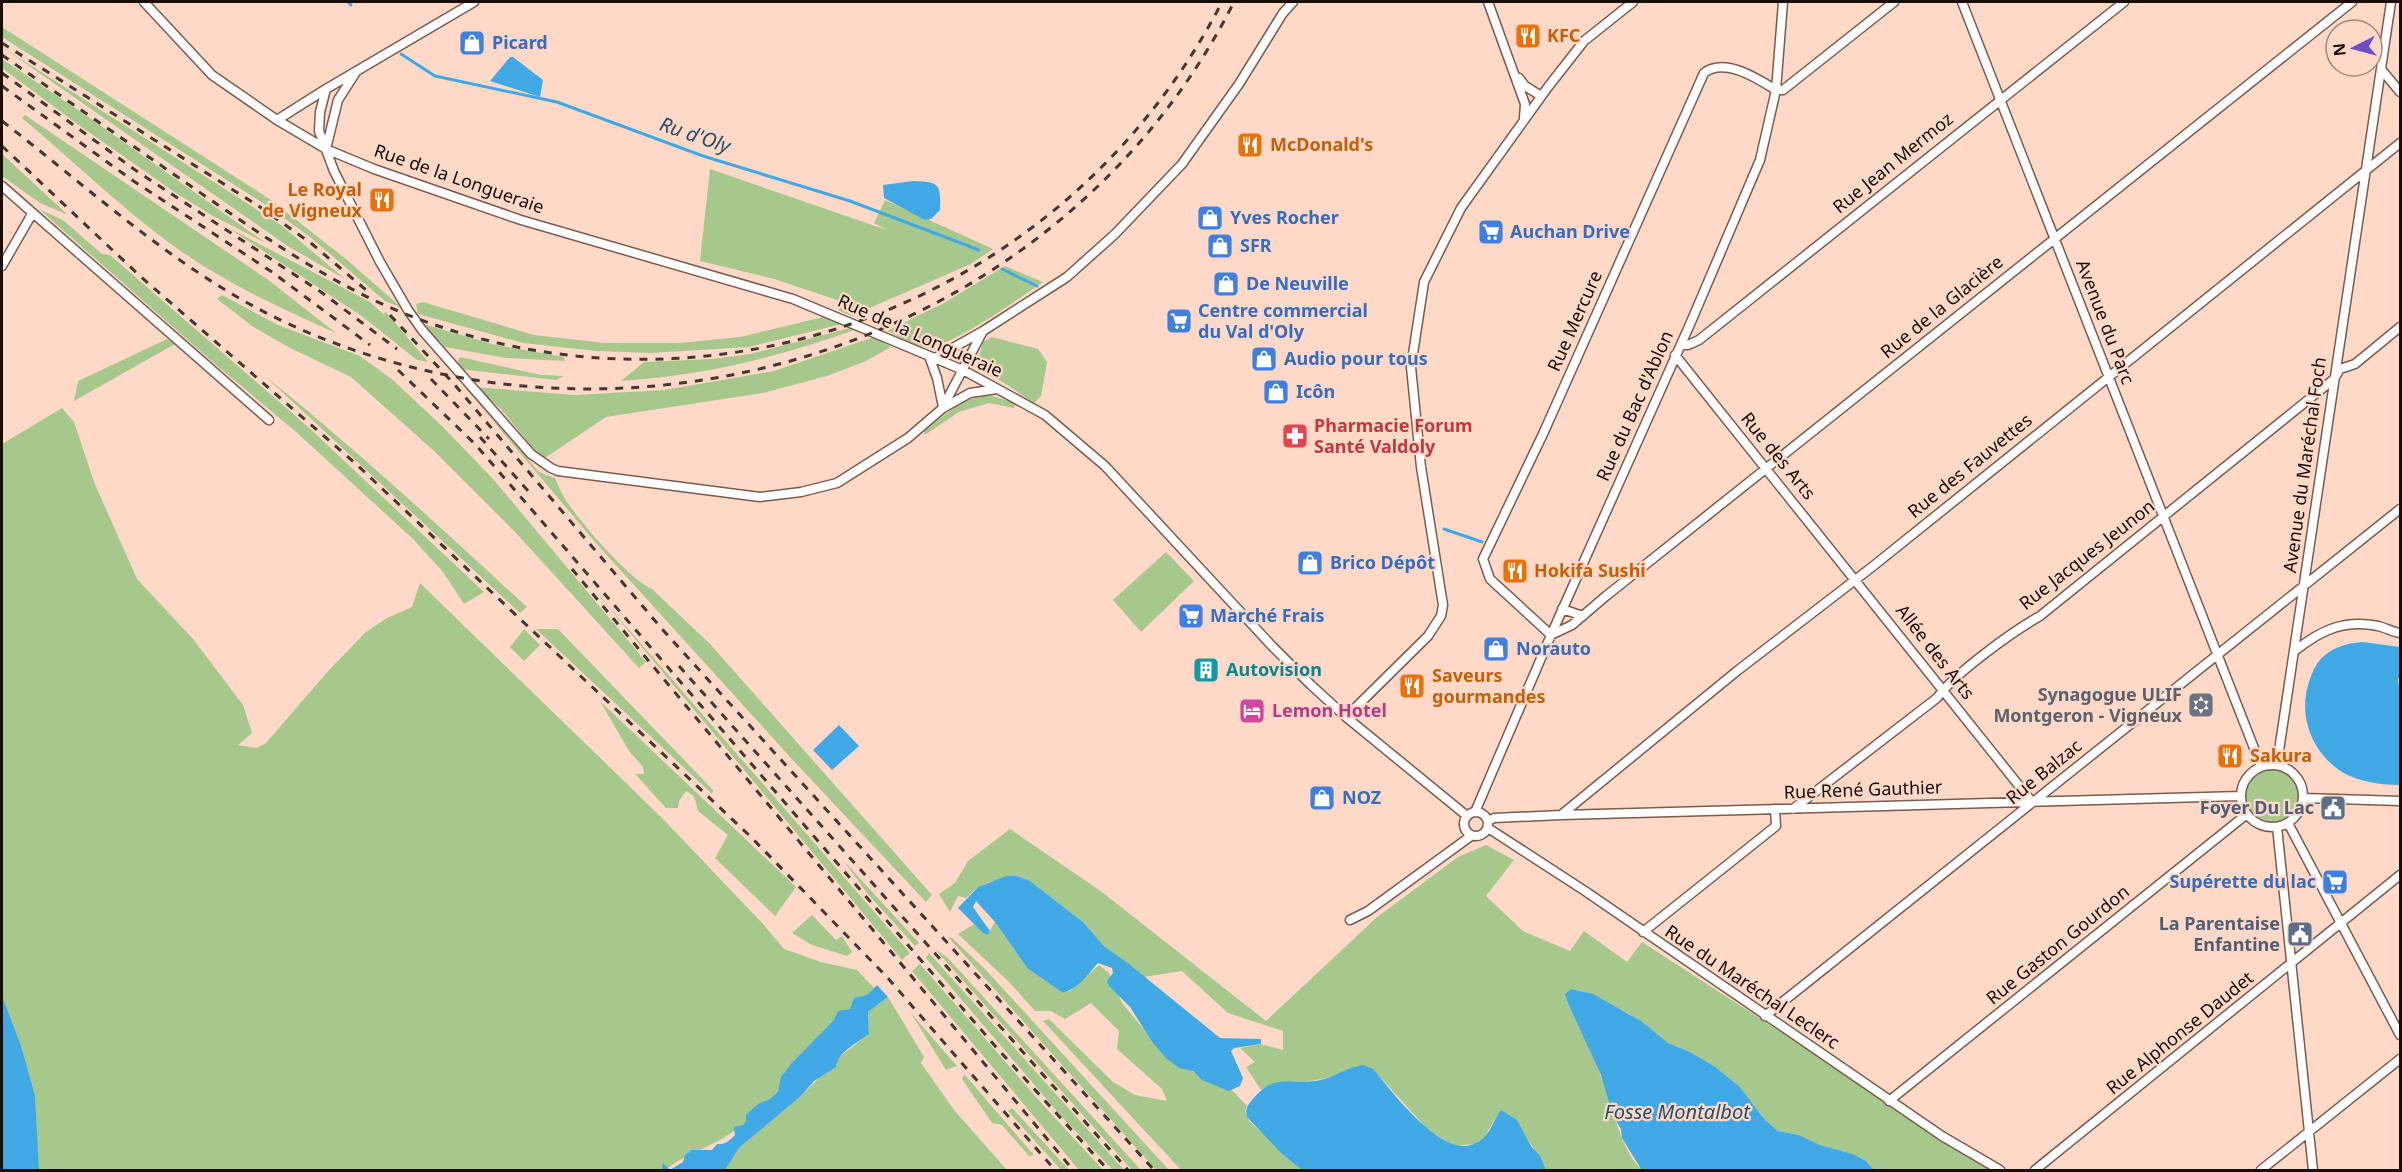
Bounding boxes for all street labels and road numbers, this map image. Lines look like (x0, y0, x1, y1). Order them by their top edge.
street label: Rue Jean Mermoz (1827, 106, 1957, 218)
street label: Rue de la Longueraie (371, 138, 548, 218)
street label: Rue de la Glacière (1875, 249, 2008, 363)
street label: Avenue du Parc (2071, 256, 2141, 388)
street label: Rue Mercure (1541, 267, 1607, 375)
street label: Rue de la Longueraie (834, 288, 1007, 382)
street label: Rue du Bac d'Ablon (1590, 327, 1678, 485)
street label: Avenue du Maréchal Foch (2277, 355, 2331, 574)
street label: Rue des Arts (1736, 407, 1821, 504)
street label: Rue des Fauvettes (1902, 408, 2036, 523)
street label: Rue Jacques Jeunon (2014, 494, 2159, 615)
street label: Allée des Arts (1891, 599, 1980, 704)
street label: Rue Balzac (2001, 733, 2086, 809)
street label: Rue René Gauthier (1783, 774, 1943, 804)
street label: Rue Gaston Gourdon (1981, 879, 2134, 1009)
street label: Rue du Maréchal Leclerc (1661, 919, 1845, 1054)
street label: Rue Alphonse Daudet (2101, 965, 2258, 1099)

